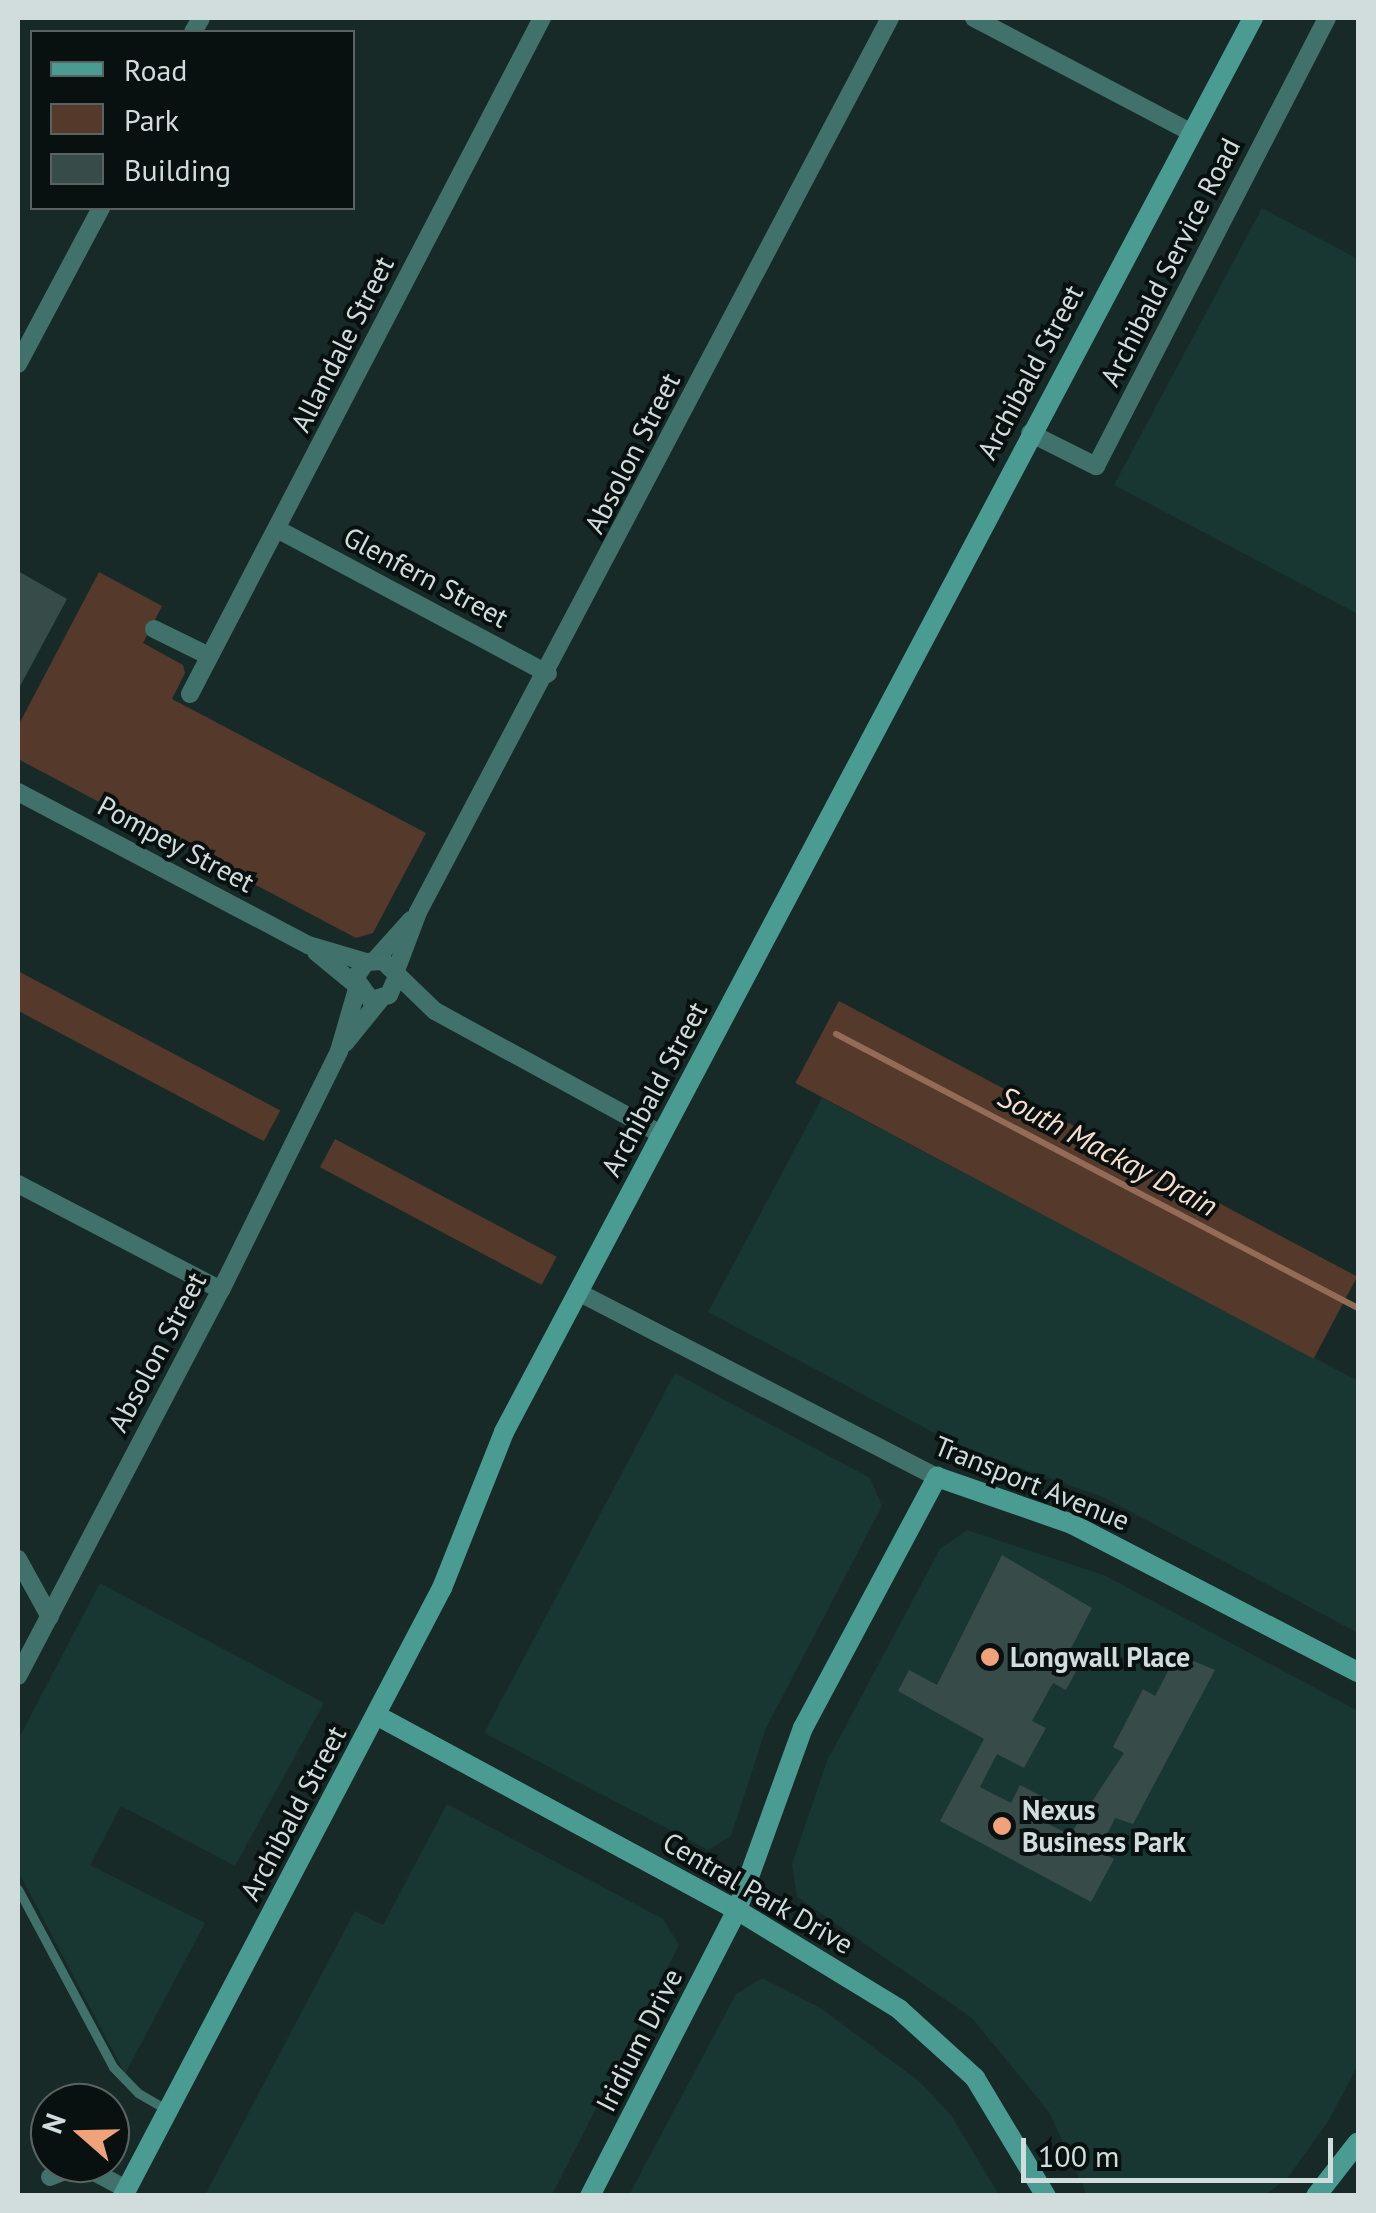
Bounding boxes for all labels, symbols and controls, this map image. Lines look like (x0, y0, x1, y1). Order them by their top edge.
legend (30, 30, 355, 210)
text: Road (124, 50, 188, 89)
text: Park (124, 100, 179, 139)
street label: Archibald Service Road (1093, 132, 1247, 392)
text: Building (124, 150, 231, 189)
street label: Allandale Street (283, 251, 401, 437)
street label: Archibald Street (970, 279, 1090, 465)
street label: Absolon Street (577, 367, 687, 539)
street label: Glenfern Street (338, 520, 514, 634)
street label: Pompey Street (92, 789, 260, 899)
street label: Archibald Street (594, 996, 714, 1182)
water label: South Mackay Drain (992, 1078, 1224, 1224)
street label: Absolon Street (101, 1267, 213, 1437)
street label: Transport Avenue (929, 1428, 1135, 1538)
place label: Longwall Place (1010, 1640, 1190, 1674)
marker: Longwall Place (979, 1646, 1001, 1668)
street label: Archibald Street (233, 1720, 353, 1906)
place label: Nexus Business Park (1022, 1793, 1186, 1859)
marker: Nexus Business Park (991, 1815, 1013, 1837)
street label: Central Park Drive (657, 1825, 859, 1961)
street label: Iridium Drive (589, 1963, 689, 2117)
north arrow (30, 2083, 130, 2183)
text: N (33, 2108, 74, 2138)
scale bar (1026, 2118, 1338, 2180)
text: 100 m (1038, 2136, 1119, 2175)

